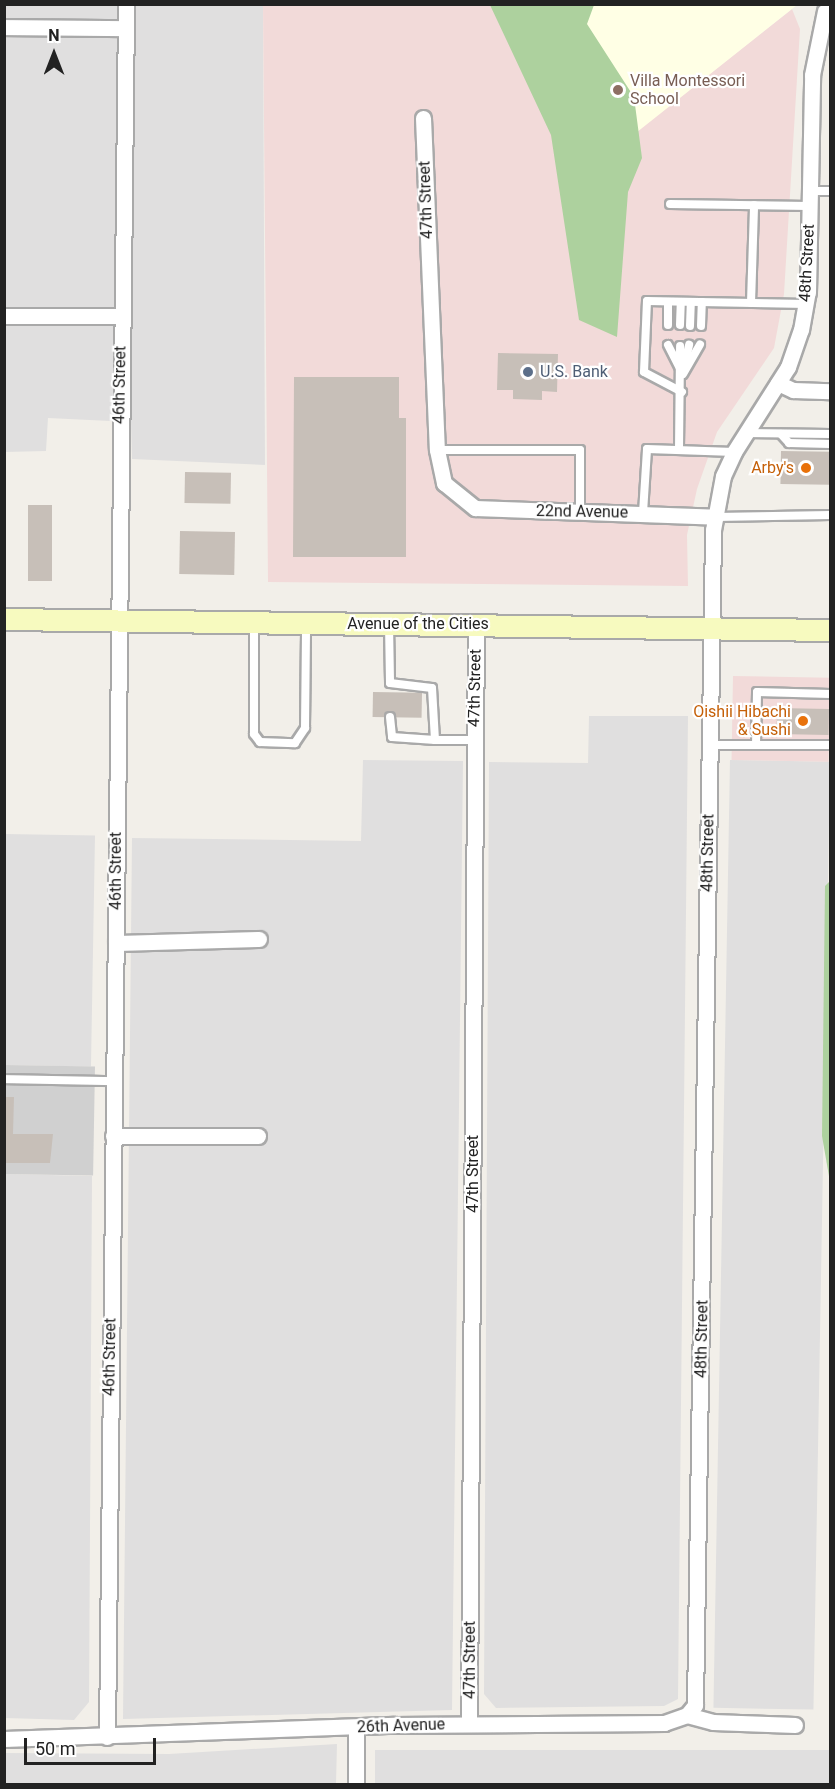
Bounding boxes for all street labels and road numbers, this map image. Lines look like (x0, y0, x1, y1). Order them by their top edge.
street label: 47th Street (415, 161, 437, 239)
street label: 48th Street (795, 223, 819, 303)
street label: 46th Street (110, 346, 130, 424)
street label: 22nd Avenue (536, 502, 628, 522)
street label: Avenue of the Cities (347, 614, 489, 634)
street label: 47th Street (465, 649, 485, 727)
street label: 48th Street (698, 814, 718, 892)
street label: 46th Street (106, 832, 126, 910)
street label: 47th Street (463, 1135, 483, 1213)
street label: 48th Street (692, 1300, 712, 1378)
street label: 46th Street (100, 1318, 120, 1396)
street label: 47th Street (460, 1621, 480, 1699)
street label: 26th Avenue (357, 1715, 445, 1737)

